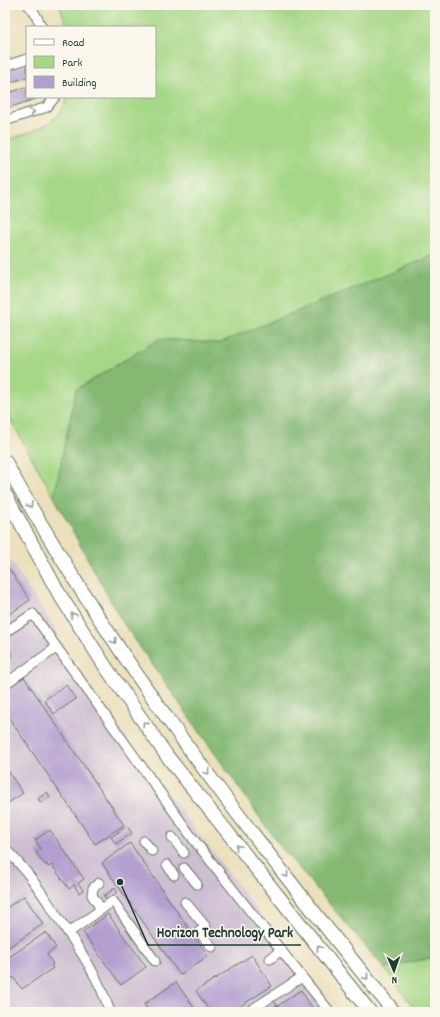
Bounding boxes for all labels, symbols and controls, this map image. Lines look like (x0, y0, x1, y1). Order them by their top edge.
legend (26, 26, 156, 98)
text: Road (62, 35, 84, 52)
text: Park (62, 55, 83, 72)
text: Building (62, 75, 97, 92)
one-way arrow (28, 108, 35, 116)
one-way arrow (26, 501, 33, 508)
one-way arrow (70, 612, 78, 619)
one-way arrow (109, 636, 116, 643)
one-way arrow (143, 721, 150, 728)
one-way arrow (202, 768, 209, 775)
one-way arrow (236, 844, 243, 851)
one-way arrow (281, 870, 288, 878)
callout: Horizon Technology Park (148, 918, 301, 945)
text: Horizon Technology Park (157, 923, 293, 945)
one-way arrow (317, 946, 324, 953)
north arrow (374, 951, 414, 991)
text: N (391, 971, 397, 987)
one-way arrow (362, 973, 369, 980)

